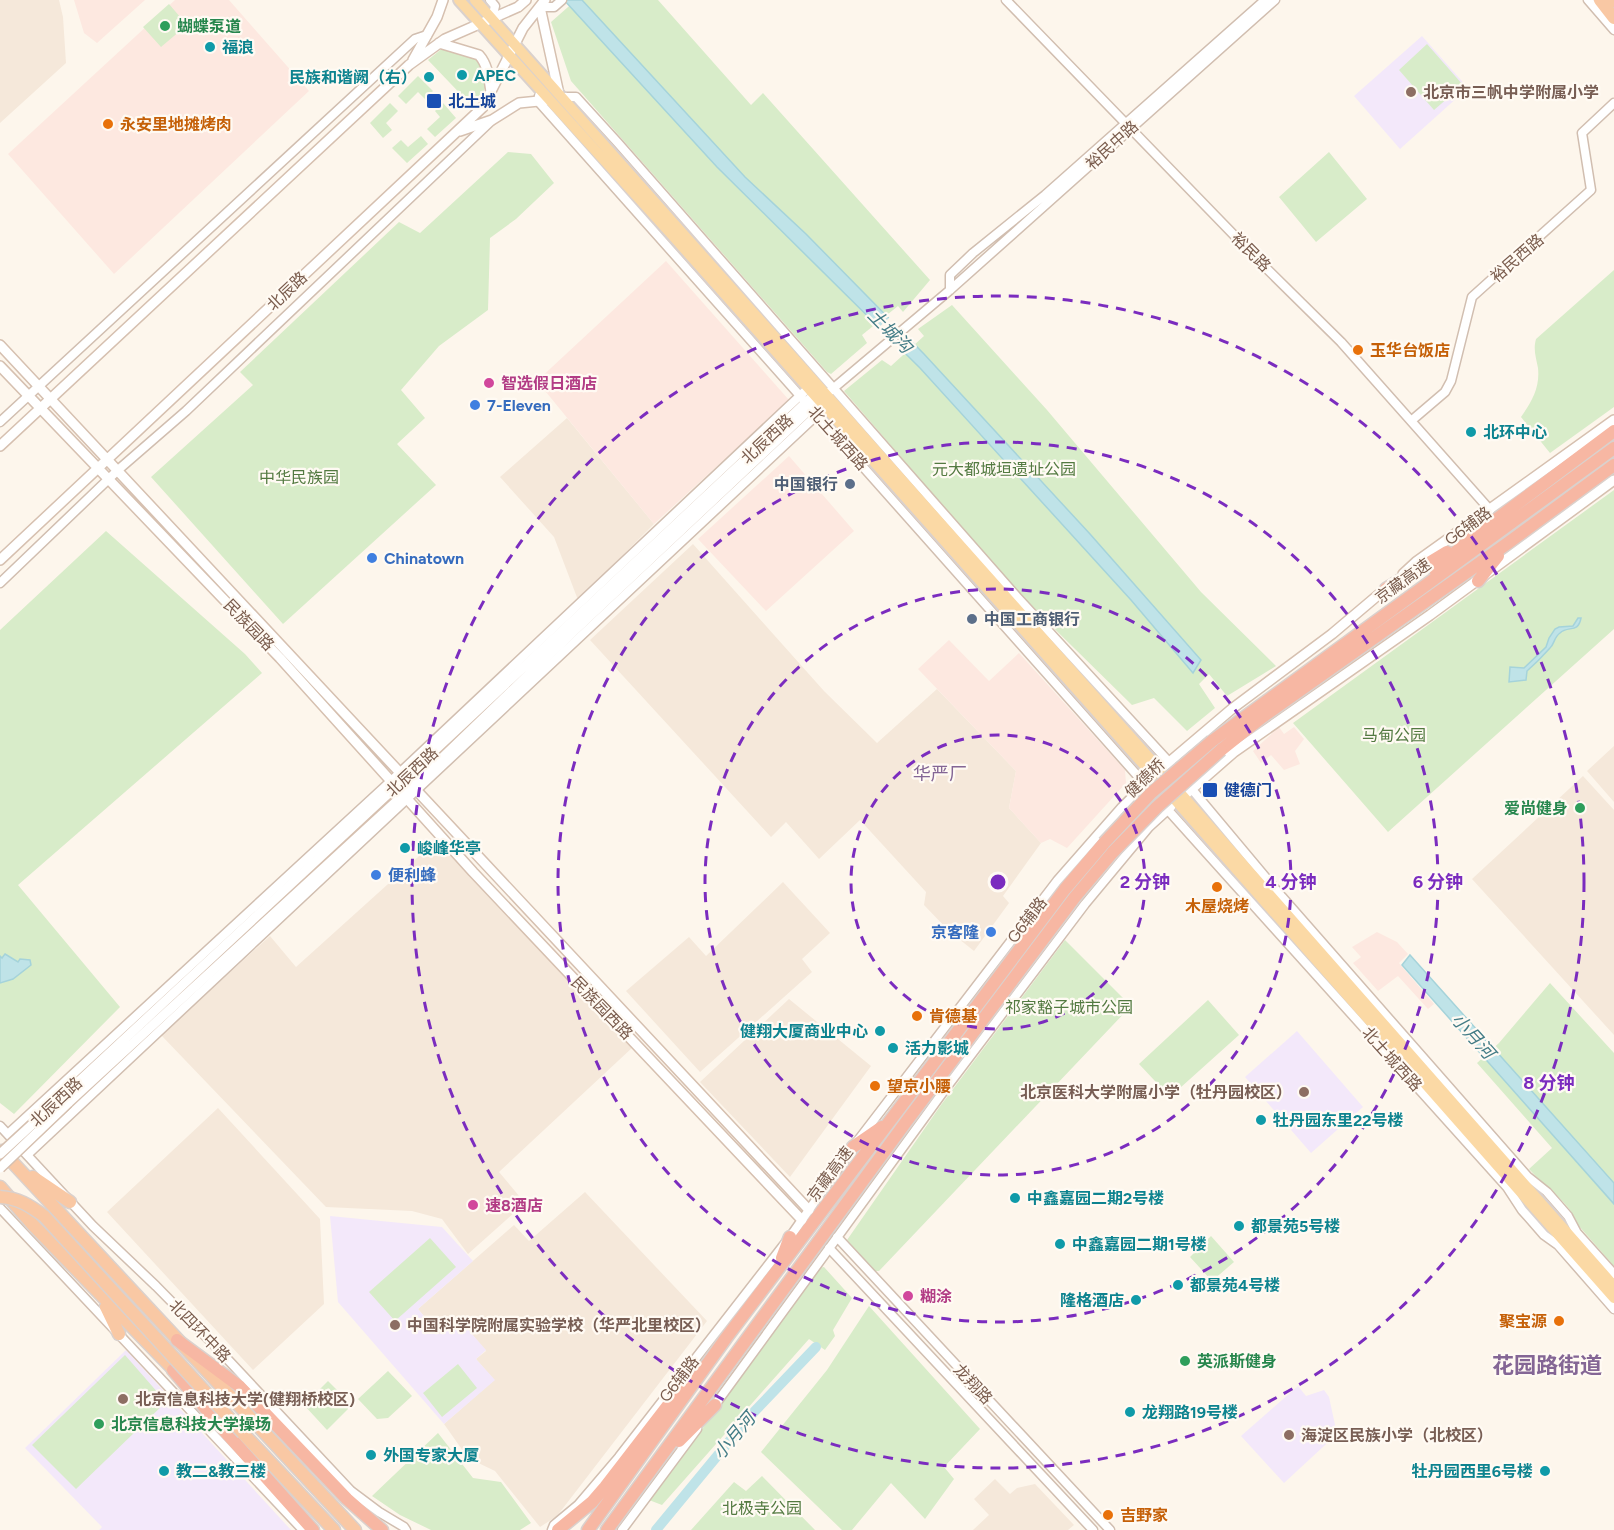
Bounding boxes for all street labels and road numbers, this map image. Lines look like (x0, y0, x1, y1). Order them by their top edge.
street label: 裕民中路 (1082, 117, 1142, 173)
street label: 裕民路 (1227, 228, 1275, 276)
street label: 裕民西路 (1487, 230, 1547, 286)
street label: 北辰路 (263, 268, 311, 314)
street label: 北土城西路 (804, 402, 872, 474)
street label: 北辰西路 (737, 410, 797, 468)
street label: G6辅路 (1441, 503, 1495, 549)
street label: 京藏高速 (1372, 555, 1434, 607)
street label: 民族园路 (220, 595, 278, 655)
street label: 北辰西路 (382, 743, 442, 801)
street label: 健德桥 (1121, 754, 1169, 802)
street label: G6辅路 (1003, 893, 1051, 947)
street label: 民族园西路 (567, 973, 637, 1043)
street label: 北土城西路 (1358, 1023, 1426, 1095)
street label: 北辰西路 (26, 1073, 86, 1131)
street label: 京藏高速 (803, 1143, 857, 1205)
street label: 北四环中路 (165, 1296, 235, 1366)
street label: G6辅路 (655, 1352, 703, 1406)
street label: 龙翔路 (950, 1360, 996, 1408)

